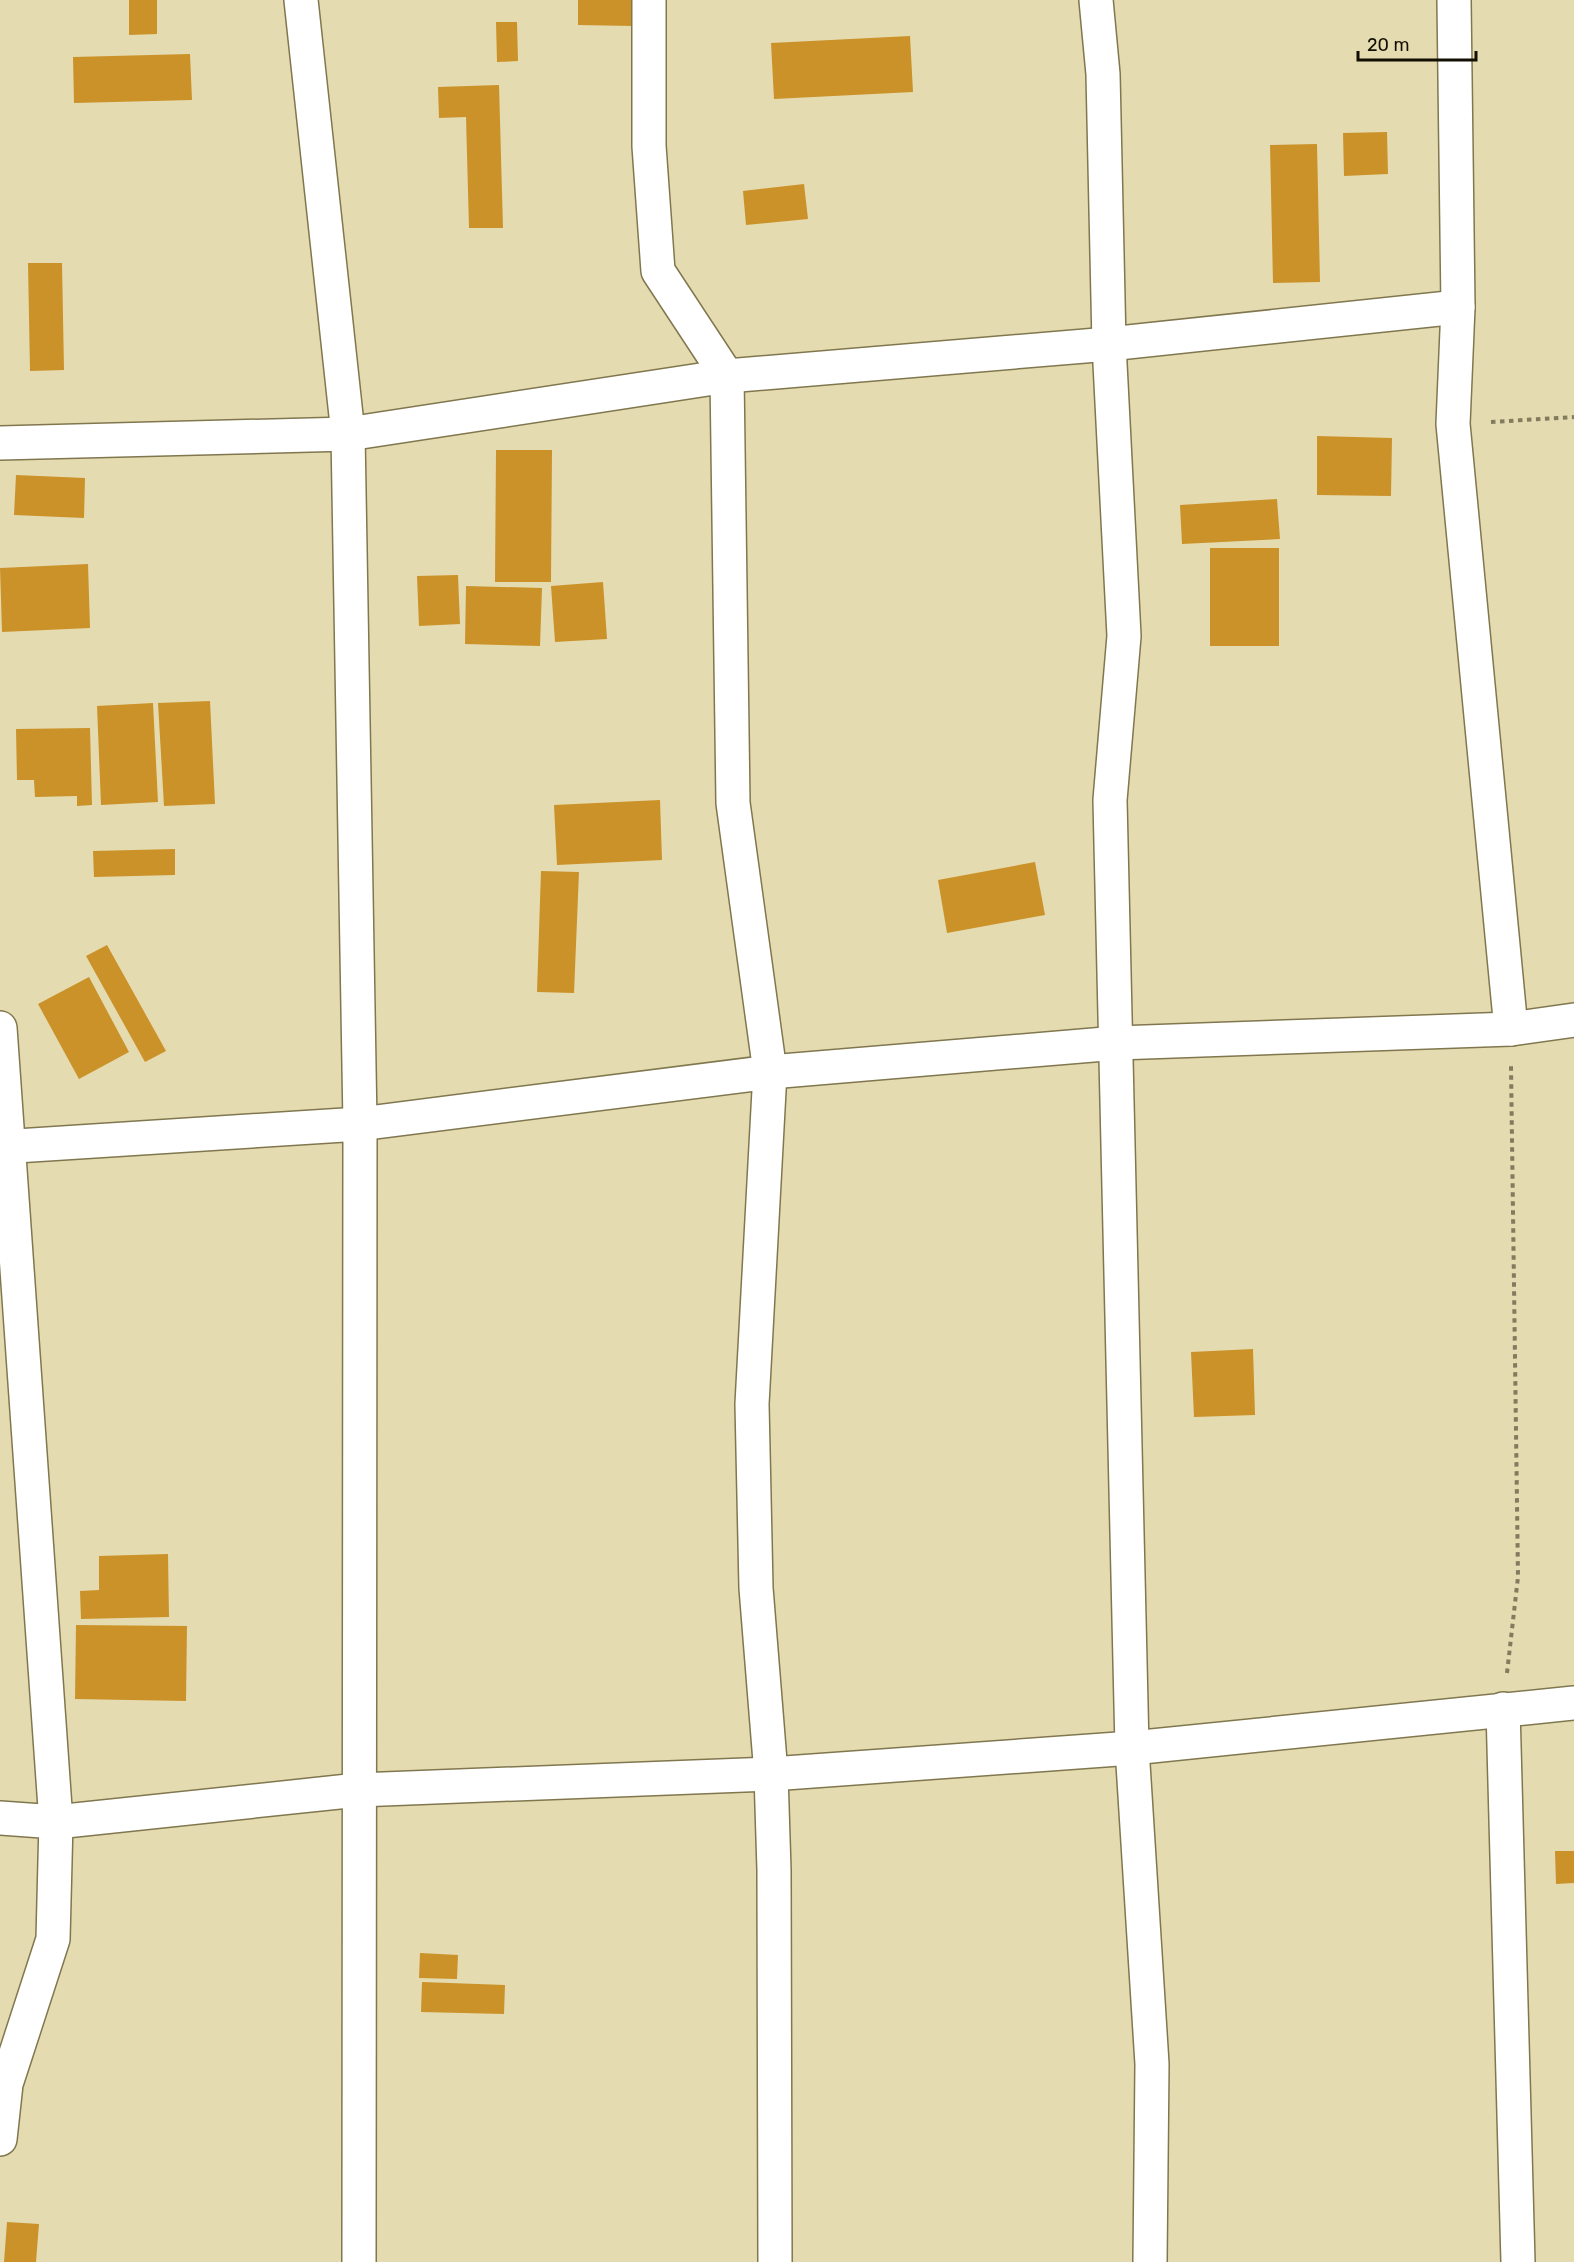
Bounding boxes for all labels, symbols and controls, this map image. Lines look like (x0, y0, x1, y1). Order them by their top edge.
scale bar (1358, 24, 1476, 62)
text: 20 m (1367, 34, 1409, 56)

